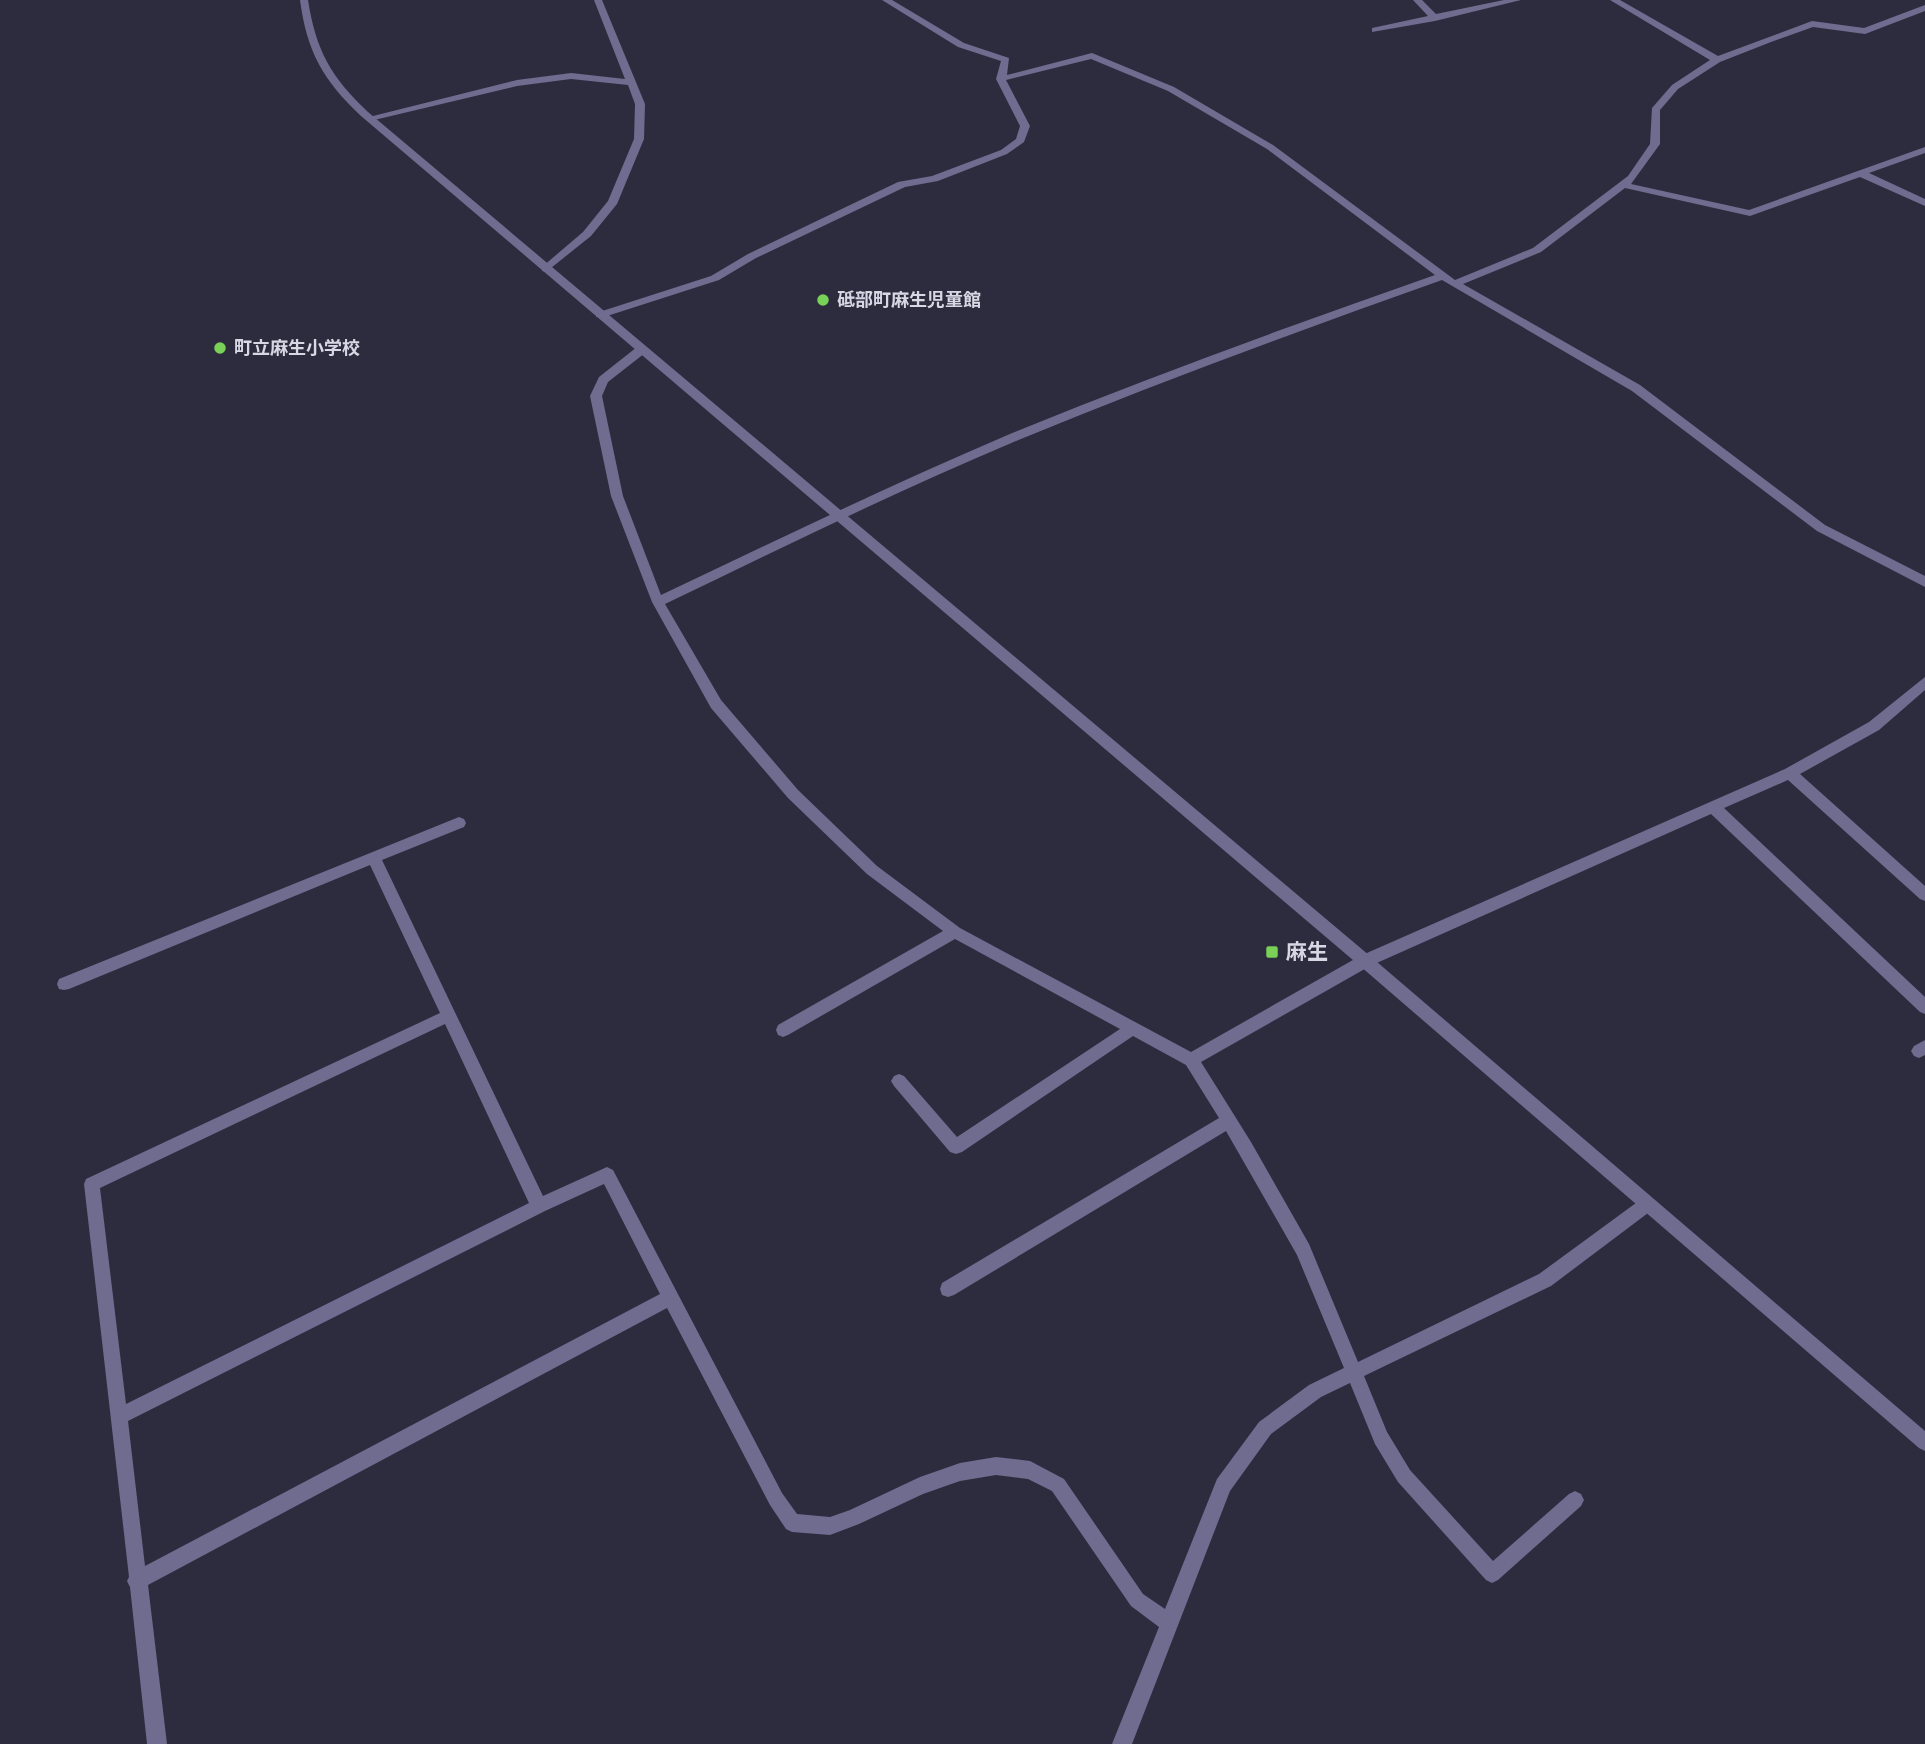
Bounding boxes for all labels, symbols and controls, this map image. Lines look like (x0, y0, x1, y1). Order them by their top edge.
place label: 砥部町麻生児童館 (837, 288, 981, 311)
marker: 砥部町麻生児童館 (815, 292, 831, 308)
place label: 町立麻生小学校 (234, 336, 360, 359)
marker: 町立麻生小学校 (212, 340, 228, 356)
place label: 麻生 (1286, 938, 1328, 964)
marker: 麻生 (1264, 944, 1280, 960)

